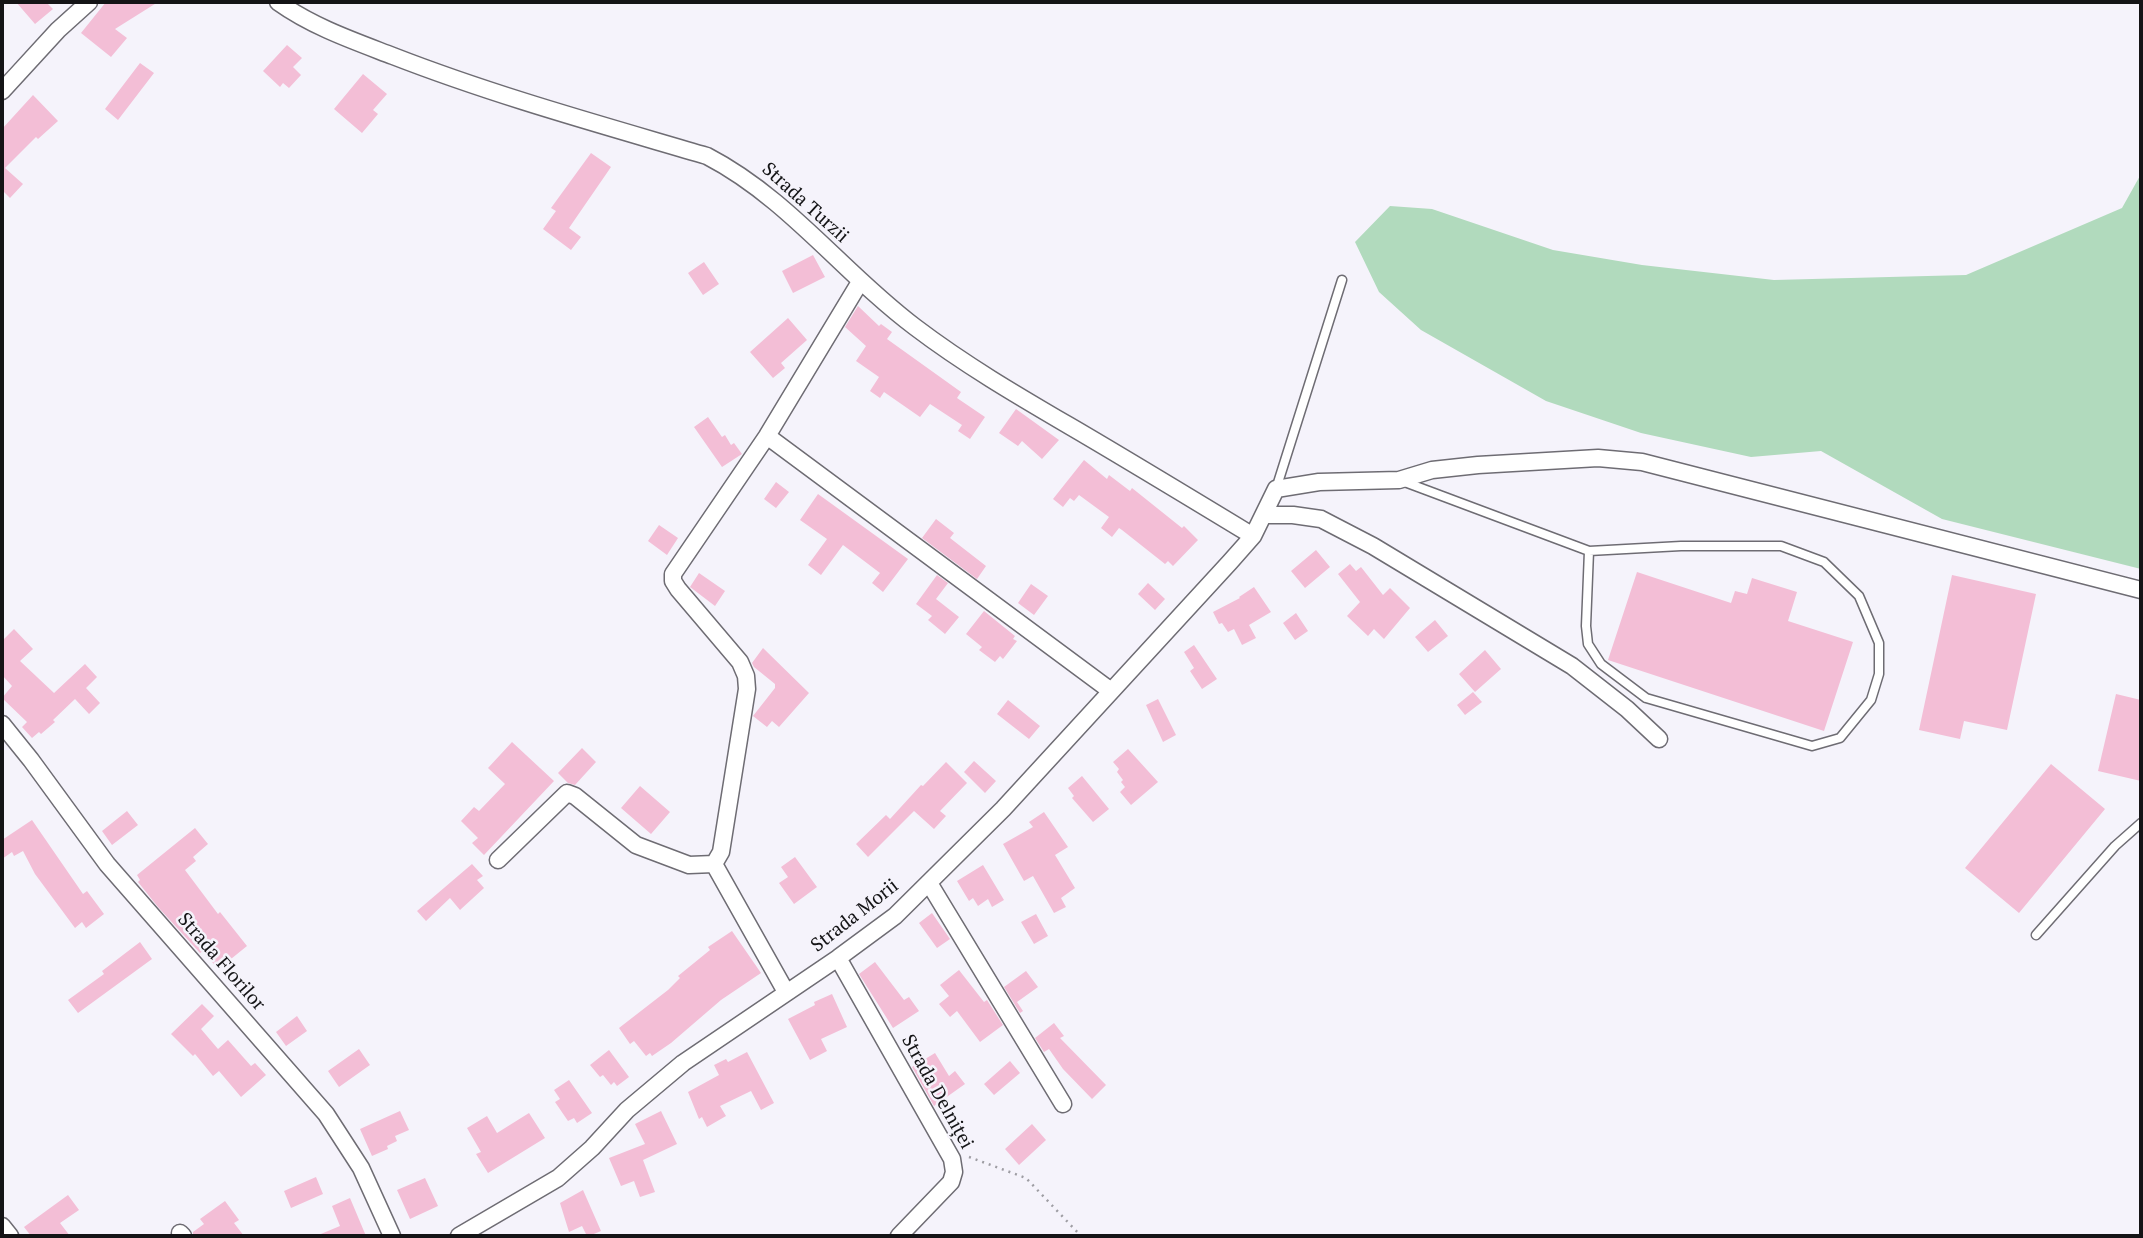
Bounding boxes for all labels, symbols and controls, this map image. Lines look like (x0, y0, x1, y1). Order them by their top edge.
street label: Strada Turzii (757, 158, 853, 248)
street label: Strada Morii (807, 875, 903, 957)
street label: Strada Florilor (172, 908, 270, 1016)
street label: Strada Delniței (896, 1031, 978, 1153)

